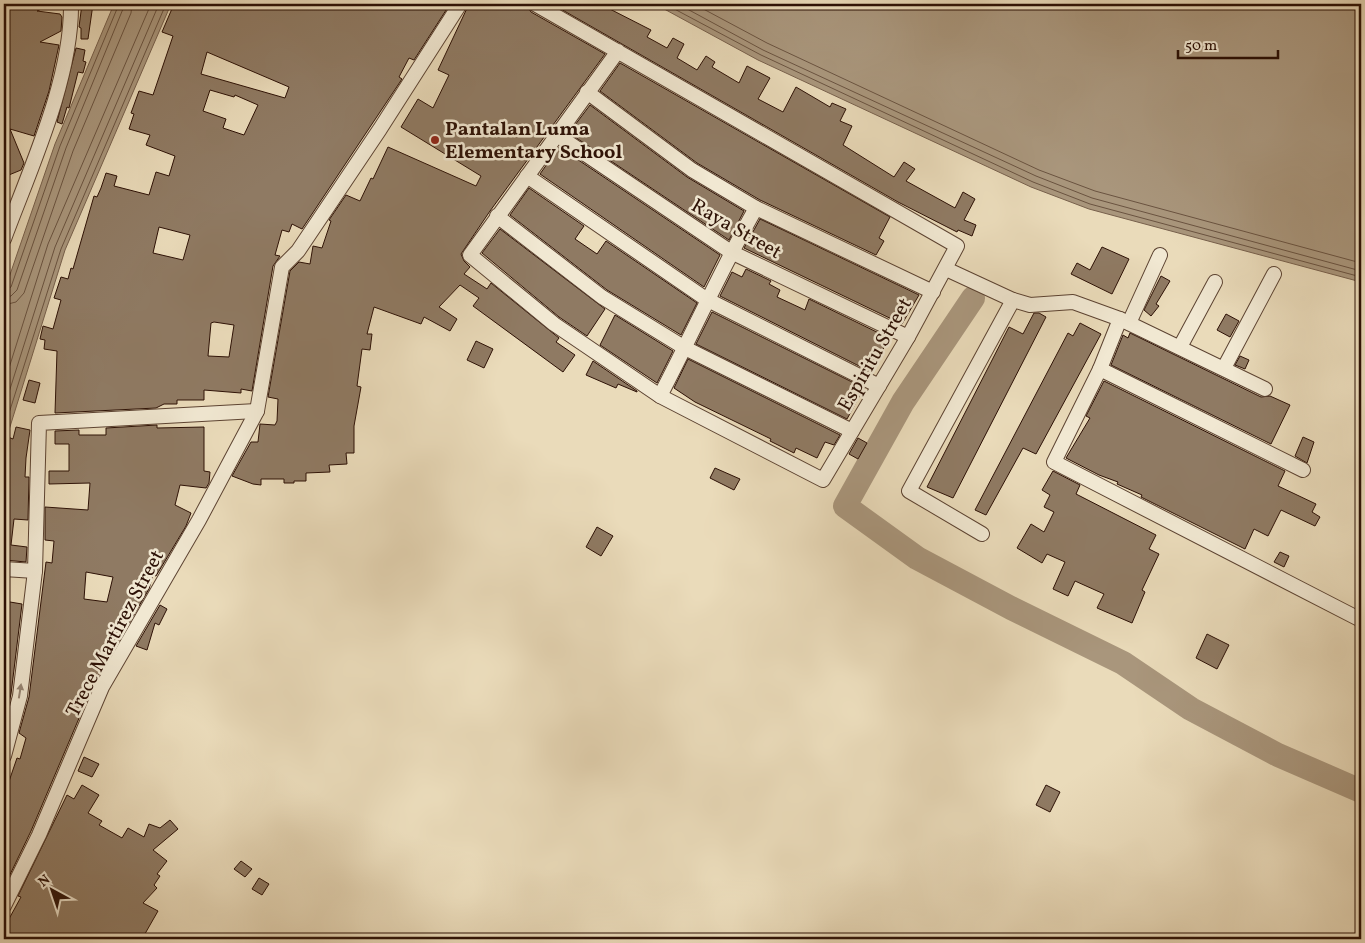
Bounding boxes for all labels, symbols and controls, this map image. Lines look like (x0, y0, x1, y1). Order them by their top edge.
scale bar (1178, 28, 1278, 60)
text: 50 m (1185, 36, 1217, 57)
place label: Pantalan Luma Elementary School (445, 116, 622, 167)
marker: Pantalan Luma Elementary School (429, 134, 441, 146)
street label: Raya Street (686, 193, 786, 267)
street label: Espiritu Street (832, 293, 920, 417)
street label: Trece Martirez Street (60, 545, 172, 722)
one-way arrow (16, 683, 24, 699)
north arrow (28, 866, 78, 916)
text: N (35, 871, 55, 892)

